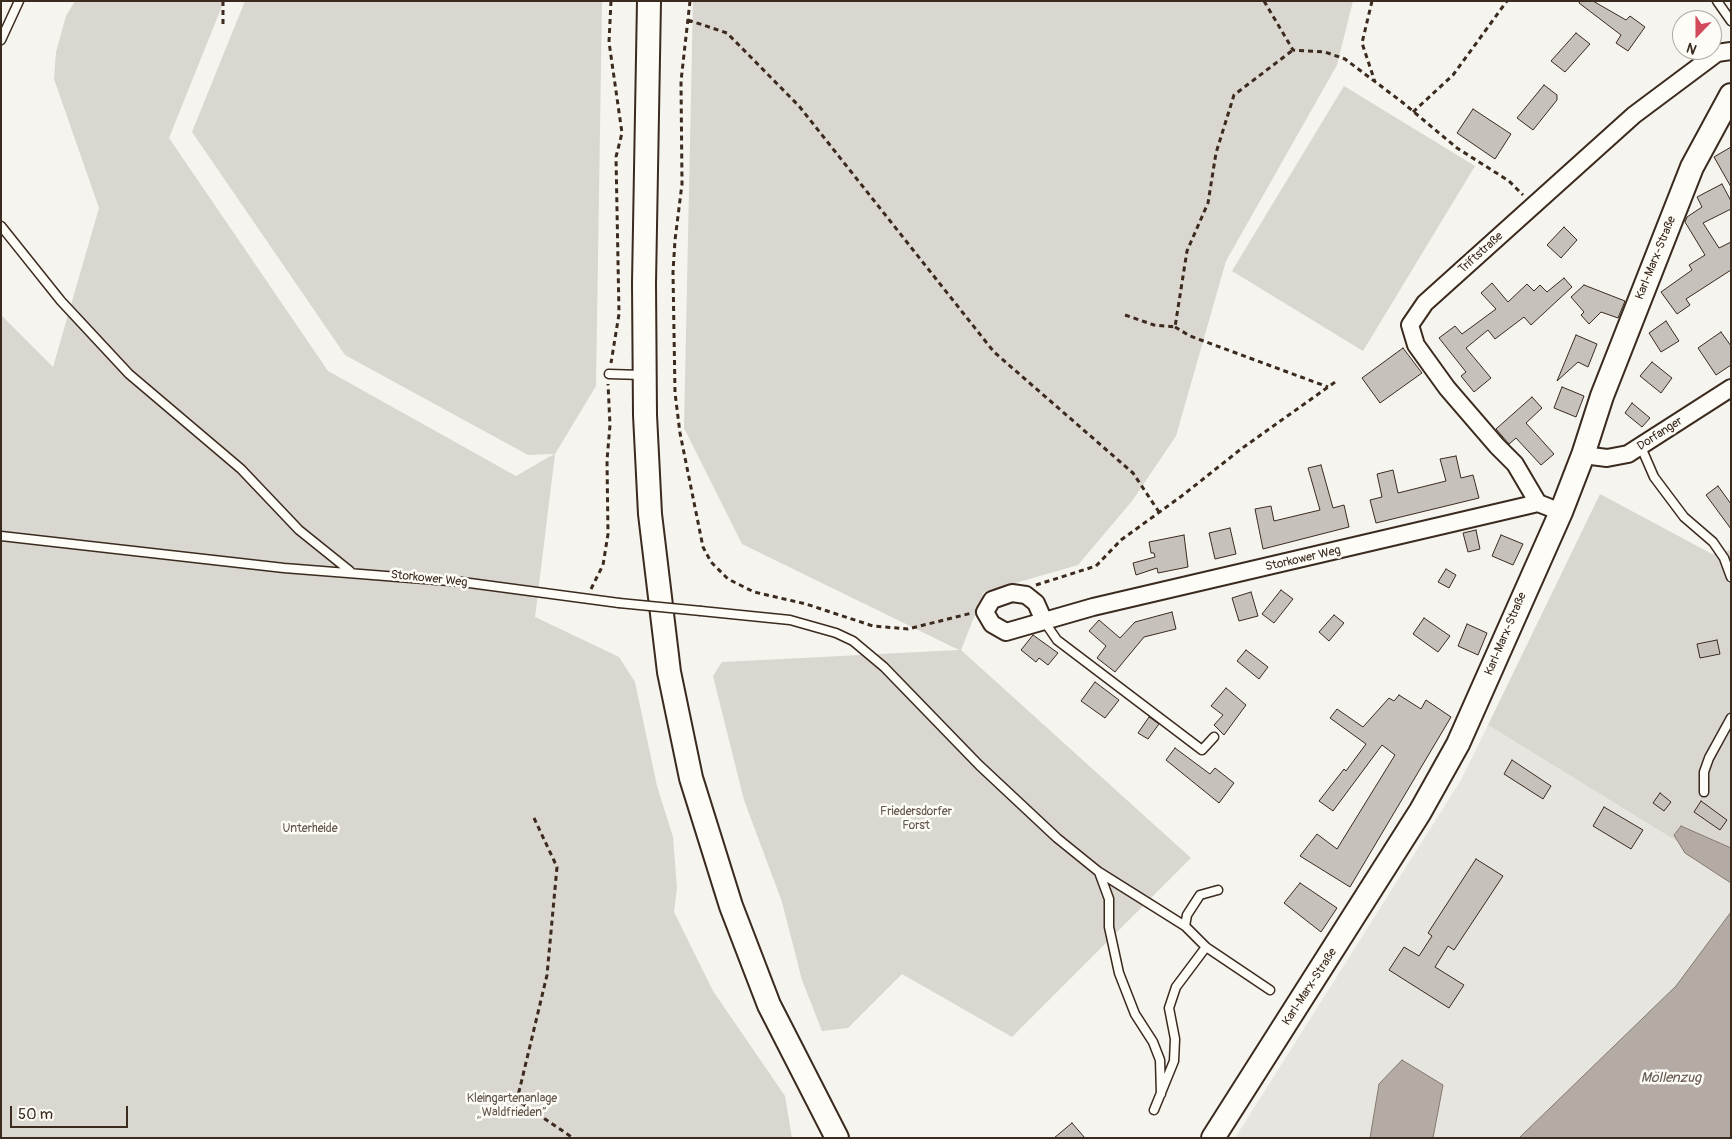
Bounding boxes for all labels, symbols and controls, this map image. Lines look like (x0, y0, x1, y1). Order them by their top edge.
north arrow (1672, 10, 1722, 60)
text: N (1684, 39, 1699, 58)
street label: Karl-Marx-Straße (1633, 214, 1679, 302)
street label: Triftstraße (1456, 229, 1506, 277)
street label: Dorfanger (1635, 414, 1685, 454)
street label: Storkower Weg (1264, 543, 1342, 575)
street label: Storkower Weg (390, 568, 468, 590)
street label: Karl-Marx-Straße (1482, 590, 1530, 678)
park label: Friedersdorfer Forst (880, 805, 952, 833)
park label: Unterheide (282, 822, 338, 836)
street label: Karl-Marx-Straße (1280, 946, 1340, 1028)
water label: Möllenzug (1641, 1070, 1701, 1086)
park label: Kleingartenanlage „Waldfrieden“ (467, 1092, 557, 1120)
scale bar (12, 1096, 130, 1128)
text: 50 m (18, 1105, 53, 1124)

